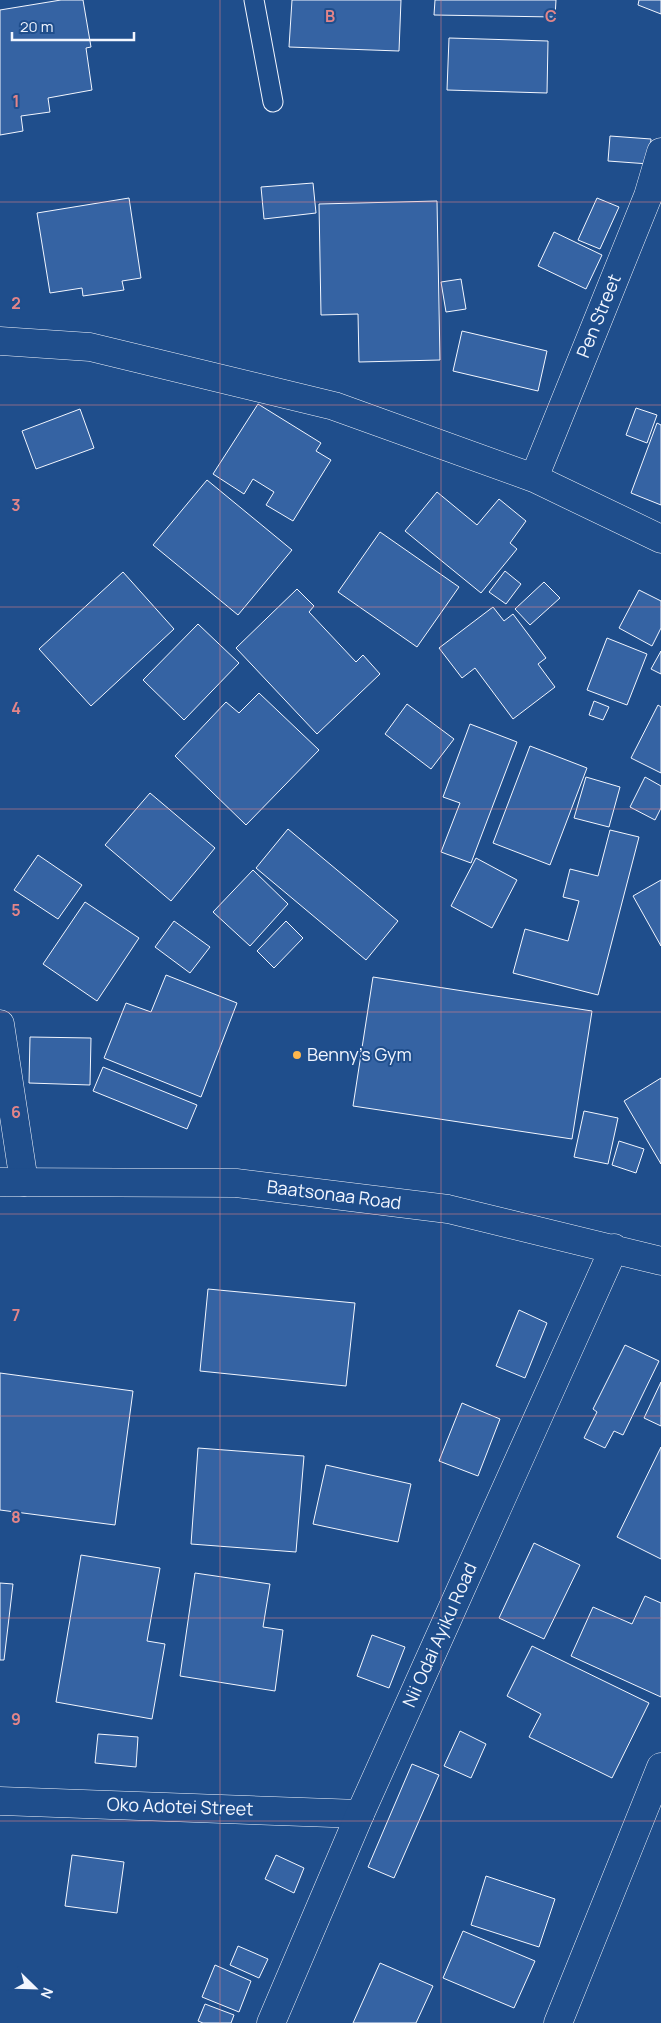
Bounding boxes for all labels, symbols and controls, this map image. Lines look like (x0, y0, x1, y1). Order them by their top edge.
text: B (325, 5, 335, 27)
text: C (545, 5, 557, 27)
scale bar (12, 10, 135, 42)
text: 20 m (20, 16, 53, 37)
text: 1 (12, 90, 20, 112)
street label: Pen Street (570, 270, 626, 361)
text: 2 (11, 292, 21, 314)
text: 3 (11, 494, 21, 516)
text: 4 (11, 697, 21, 719)
text: 5 (11, 899, 21, 921)
place label: Benny’s Gym (307, 1042, 412, 1066)
marker: Benny’s Gym (291, 1049, 303, 1061)
text: 6 (11, 1101, 21, 1123)
street label: Baatsonaa Road (266, 1174, 403, 1214)
text: 7 (12, 1304, 20, 1326)
text: 8 (11, 1506, 21, 1528)
street label: Nii Odai Ayiku Road (396, 1558, 482, 1711)
text: 9 (11, 1708, 21, 1730)
street label: Oko Adotei Street (106, 1791, 254, 1821)
north arrow (10, 1963, 60, 2013)
text: N (37, 1985, 58, 2002)

